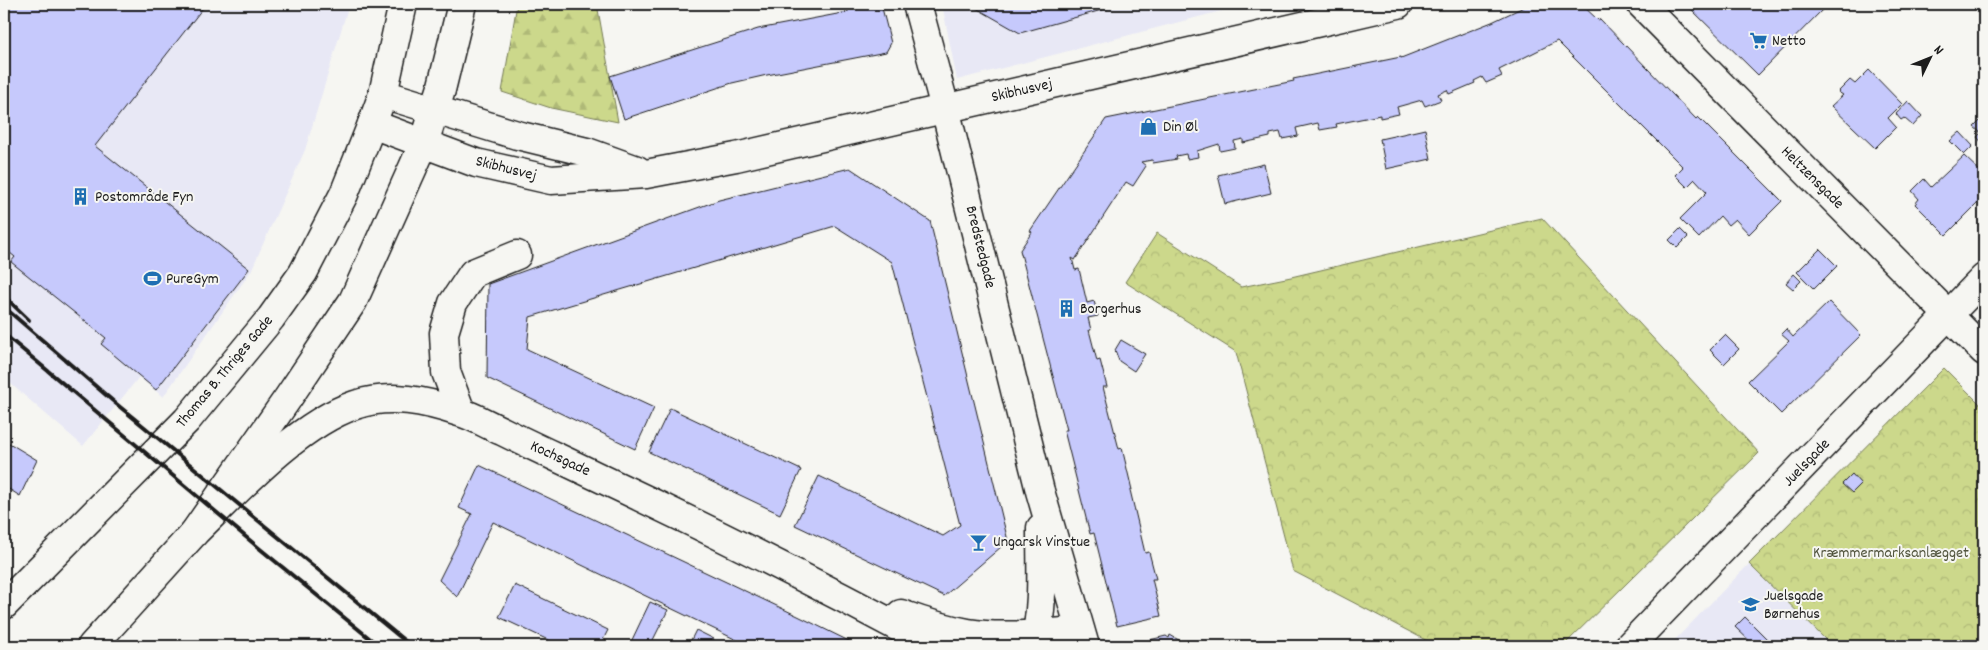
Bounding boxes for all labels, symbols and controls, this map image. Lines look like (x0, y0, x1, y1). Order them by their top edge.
place label: Netto (1772, 30, 1806, 53)
supermarket icon: Netto (1748, 31, 1768, 51)
north arrow (1906, 32, 1956, 82)
text: N (1928, 41, 1948, 60)
street label: Skibhusvej (989, 73, 1055, 109)
place label: Din Øl (1163, 116, 1198, 139)
shop icon: Din Øl (1139, 117, 1159, 137)
street label: Heltzensgade (1775, 141, 1849, 215)
street label: Skibhusvej (473, 150, 539, 188)
place label: Postområde Fyn (95, 186, 193, 209)
building icon: Postområde Fyn (71, 187, 91, 207)
street label: Bredstedgade (959, 203, 1001, 291)
place label: PureGym (166, 268, 219, 291)
sports icon: PureGym (142, 269, 162, 289)
place label: Borgerhus (1080, 298, 1142, 321)
building icon: Borgerhus (1056, 299, 1076, 319)
street label: Thomas B. Thriges Gade (171, 311, 279, 433)
street label: Juelsgade (1778, 434, 1836, 492)
street label: Kochsgade (526, 435, 594, 483)
place label: Ungarsk Vinstue (993, 531, 1090, 554)
bar icon: Ungarsk Vinstue (969, 532, 989, 552)
park label: Kræmmermarksanlægget (1813, 542, 1969, 565)
place label: Juelsgade Børnehus (1764, 585, 1823, 626)
school or university icon: Juelsgade Børnehus (1740, 595, 1760, 615)

